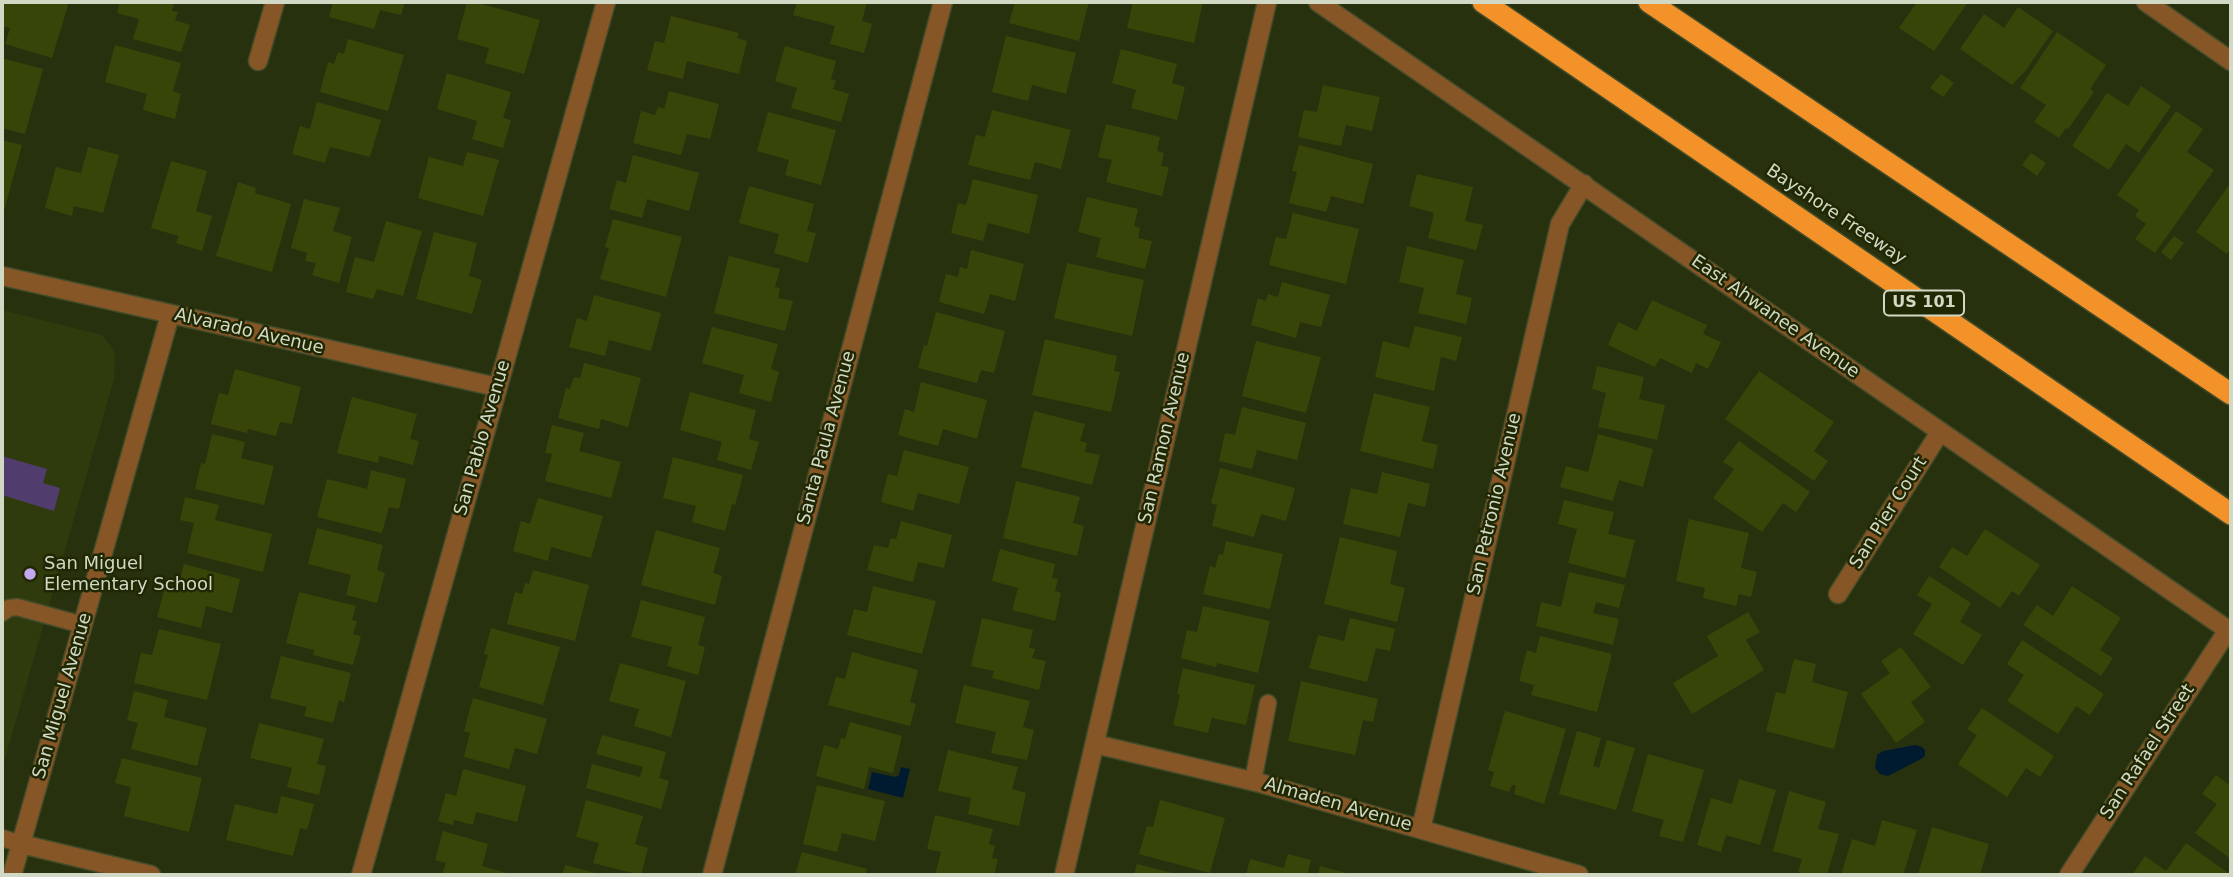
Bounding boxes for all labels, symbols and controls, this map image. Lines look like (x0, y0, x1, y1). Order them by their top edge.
street label: Bayshore Freeway (1762, 160, 1910, 270)
street label: East Ahwanee Avenue (1687, 251, 1863, 383)
road number: US 101 (1884, 290, 1964, 316)
street label: Alvarado Avenue (172, 304, 326, 360)
street label: Santa Paula Avenue (793, 349, 861, 527)
street label: San Ramon Avenue (1135, 350, 1195, 526)
street label: San Pablo Avenue (450, 358, 516, 518)
street label: San Petronio Avenue (1464, 411, 1526, 597)
street label: San Pier Court (1846, 453, 1932, 573)
place label: San Miguel Elementary School (44, 553, 213, 596)
marker: San Miguel Elementary School (22, 566, 38, 582)
street label: San Miguel Avenue (29, 611, 97, 781)
street label: San Rafael Street (2096, 680, 2200, 824)
street label: Almaden Avenue (1262, 774, 1414, 836)

